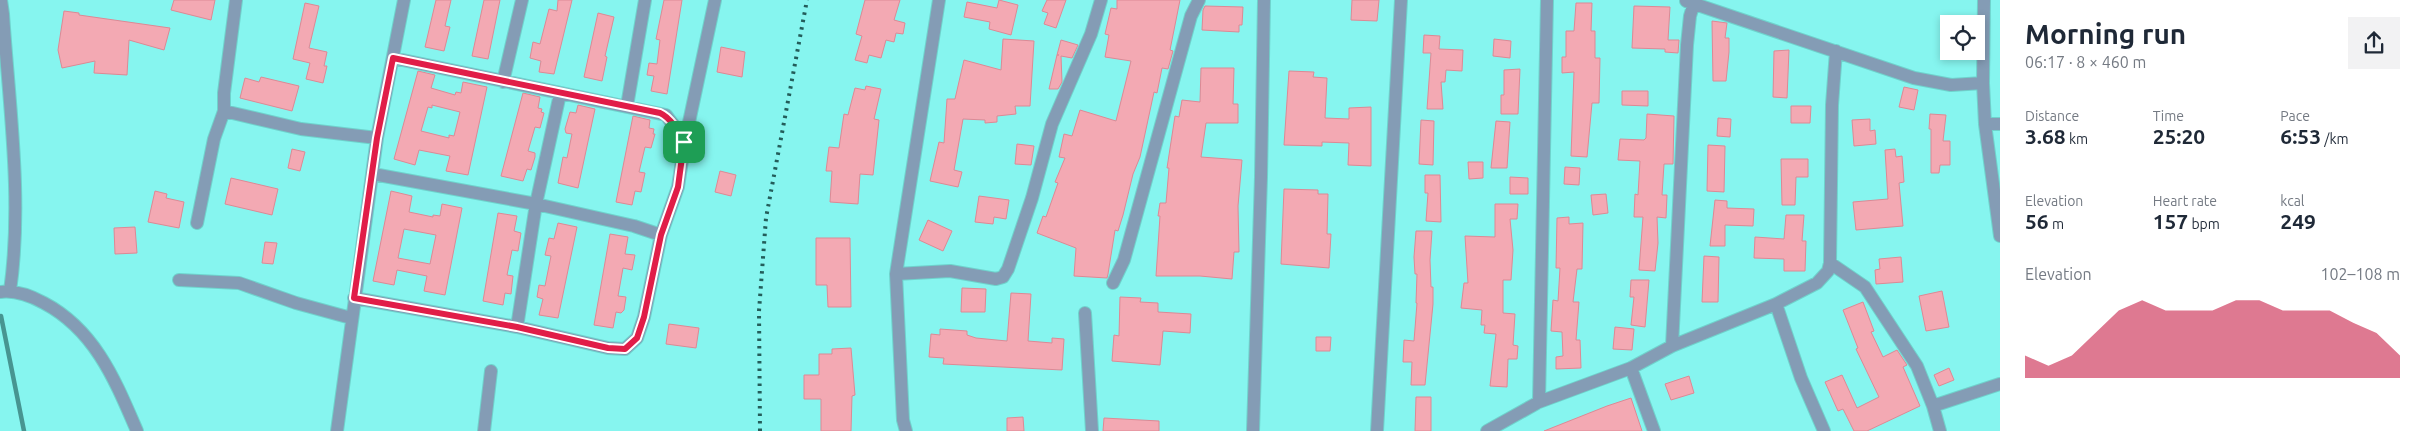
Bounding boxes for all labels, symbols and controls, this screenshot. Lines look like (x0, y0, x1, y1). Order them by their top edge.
map controls (1940, 15, 1985, 60)
button: locate (1940, 15, 1985, 60)
button: share (2348, 17, 2400, 69)
text: Morning run (2025, 18, 2186, 49)
text: 06:17 · 8 × 460 m (2025, 53, 2146, 71)
text: Distance (2025, 108, 2079, 124)
text: Time (2153, 108, 2184, 124)
text: Pace (2280, 108, 2310, 124)
pin (663, 121, 705, 163)
text: 3.68 (2025, 124, 2066, 148)
text: 25:20 (2153, 124, 2205, 148)
text: 6:53 (2280, 124, 2321, 148)
icon: arrive (670, 128, 698, 156)
text: km (2066, 131, 2088, 147)
text: /km (2321, 131, 2349, 147)
text: Elevation (2025, 193, 2083, 209)
text: Heart rate (2153, 193, 2217, 209)
text: kcal (2280, 193, 2305, 209)
text: 56 (2025, 209, 2049, 233)
text: 157 (2153, 209, 2188, 233)
text: 249 (2280, 209, 2316, 233)
text: m (2049, 216, 2064, 232)
text: bpm (2188, 216, 2220, 232)
text: Elevation (2025, 265, 2092, 283)
text: 102–108 m (2320, 265, 2400, 283)

